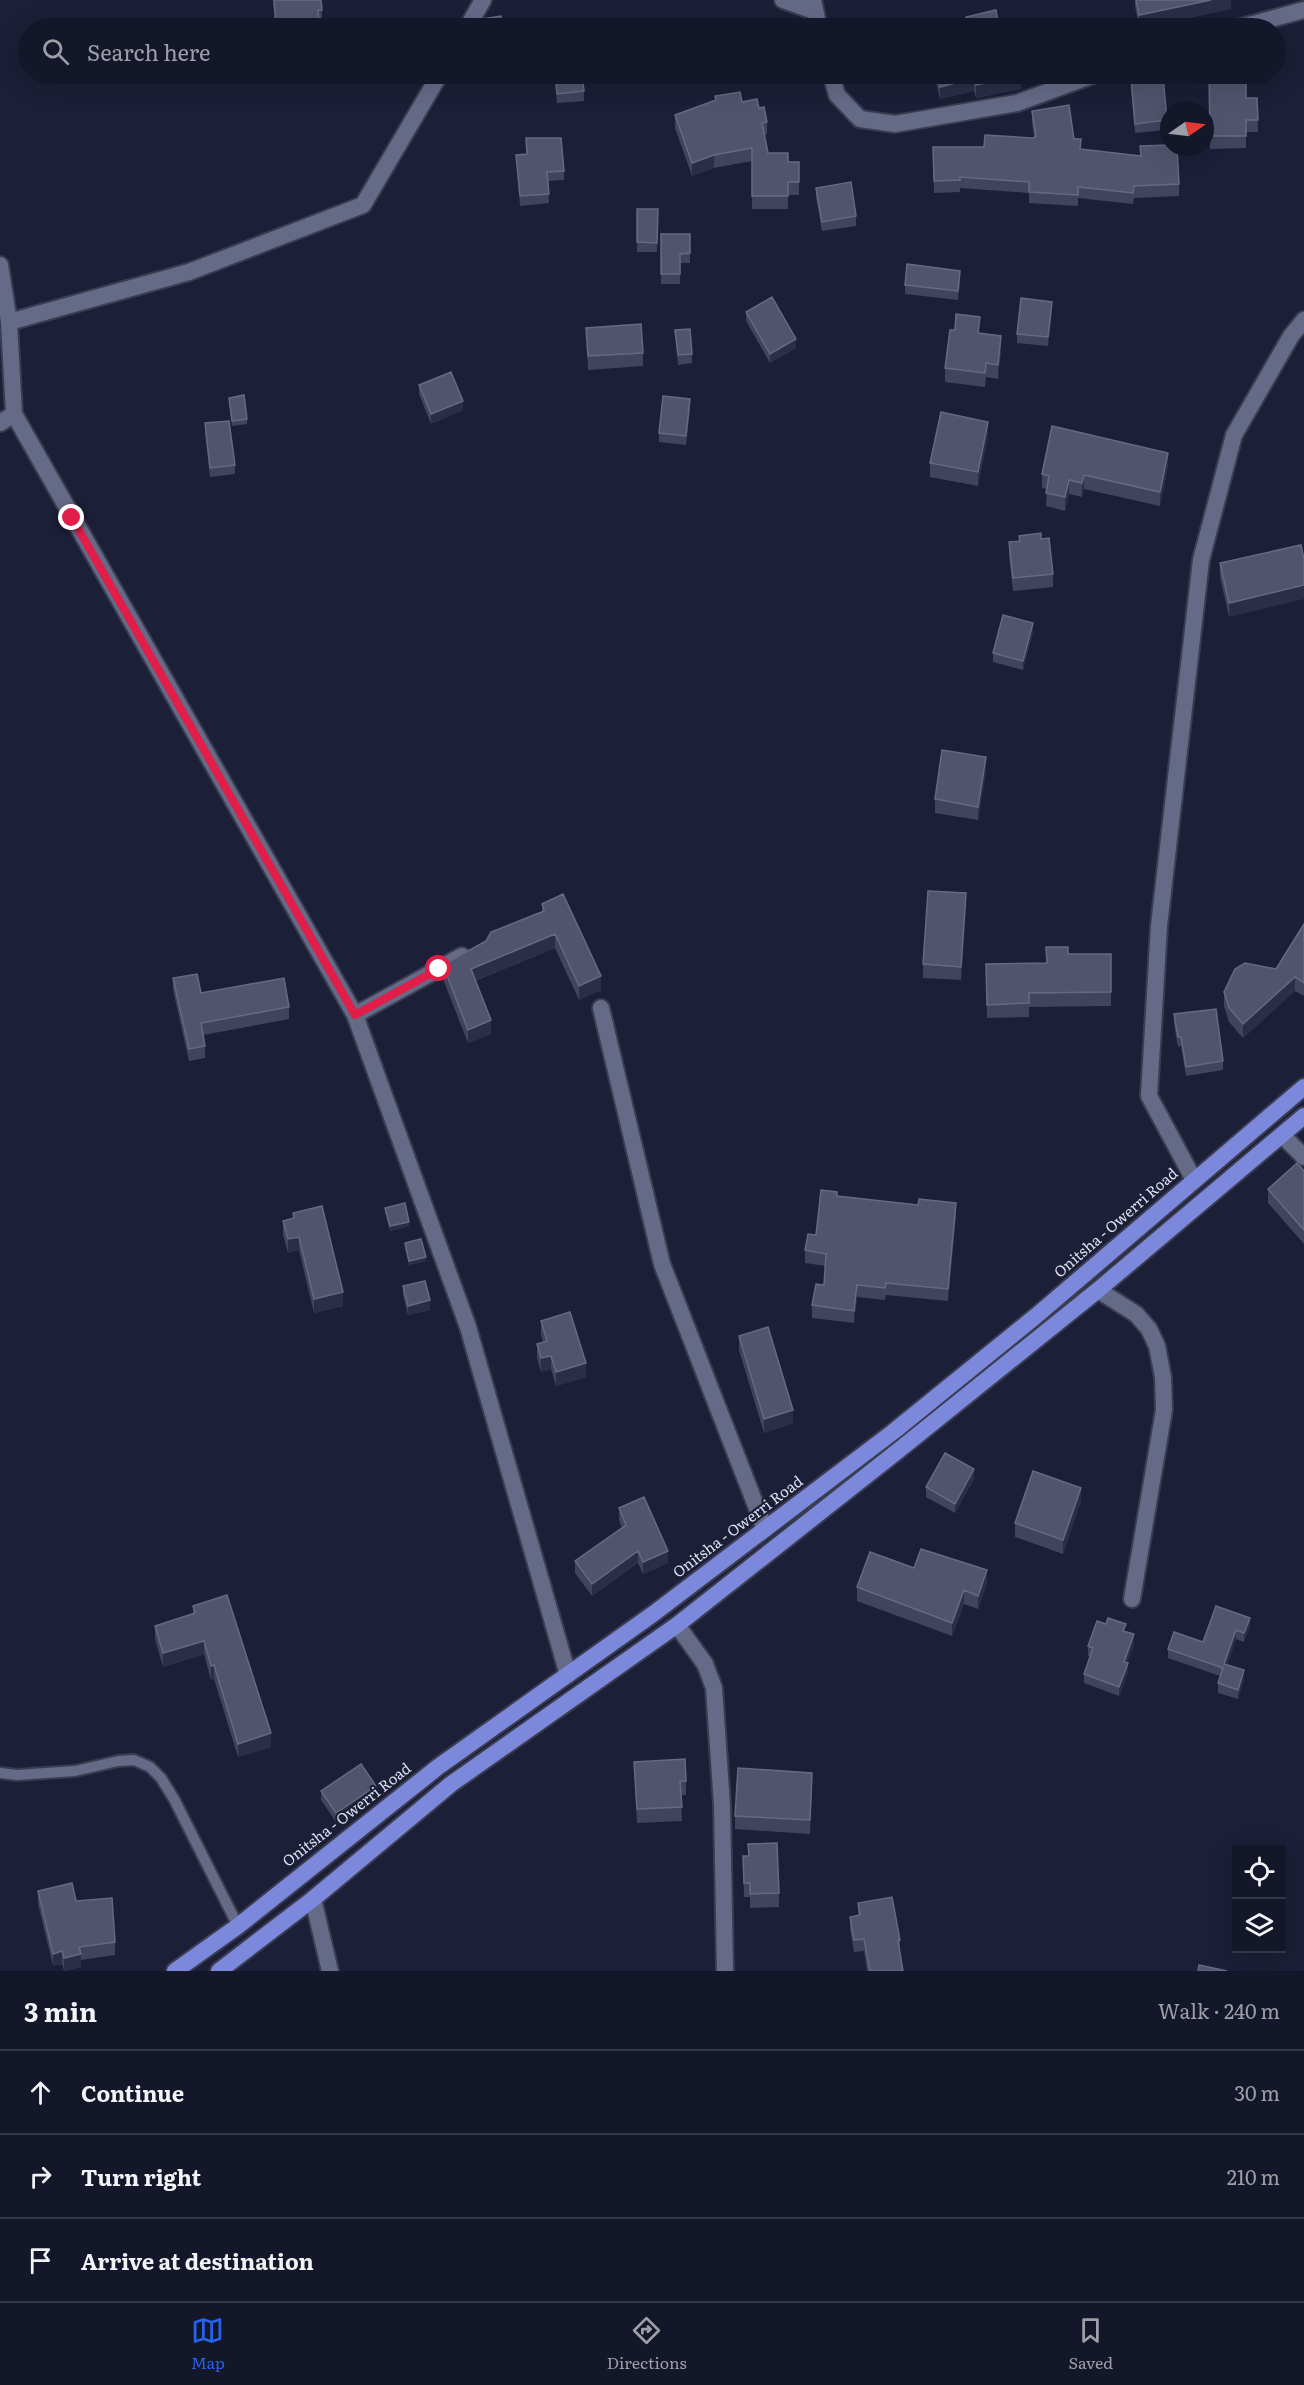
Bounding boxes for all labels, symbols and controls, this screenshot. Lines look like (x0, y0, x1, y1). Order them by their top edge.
search box (18, 18, 1286, 84)
icon: search (39, 35, 72, 68)
text: Search here (87, 35, 210, 68)
north arrow (1160, 102, 1214, 156)
route end (58, 504, 84, 530)
route start (425, 955, 451, 981)
street label: Onitsha - Owerri Road (1048, 1161, 1182, 1282)
street label: Onitsha - Owerri Road (667, 1469, 807, 1583)
street label: Onitsha - Owerri Road (277, 1756, 415, 1872)
map controls (1232, 1845, 1286, 1953)
button: locate (1232, 1845, 1286, 1899)
button: layers (1232, 1899, 1286, 1953)
text: 3 min (24, 1991, 97, 2030)
text: Walk · 240 m (1158, 1995, 1280, 2025)
icon: ahead (24, 2076, 57, 2109)
text: Continue (81, 2076, 184, 2109)
text: 30 m (1234, 2077, 1280, 2107)
icon: right (24, 2160, 57, 2193)
text: Turn right (81, 2160, 201, 2193)
text: 210 m (1227, 2161, 1280, 2191)
icon: arrive (24, 2244, 57, 2277)
text: Arrive at destination (81, 2244, 314, 2277)
tab: Map (191, 2314, 225, 2374)
tab: Directions (607, 2314, 687, 2374)
tab: Saved (1069, 2314, 1113, 2374)

